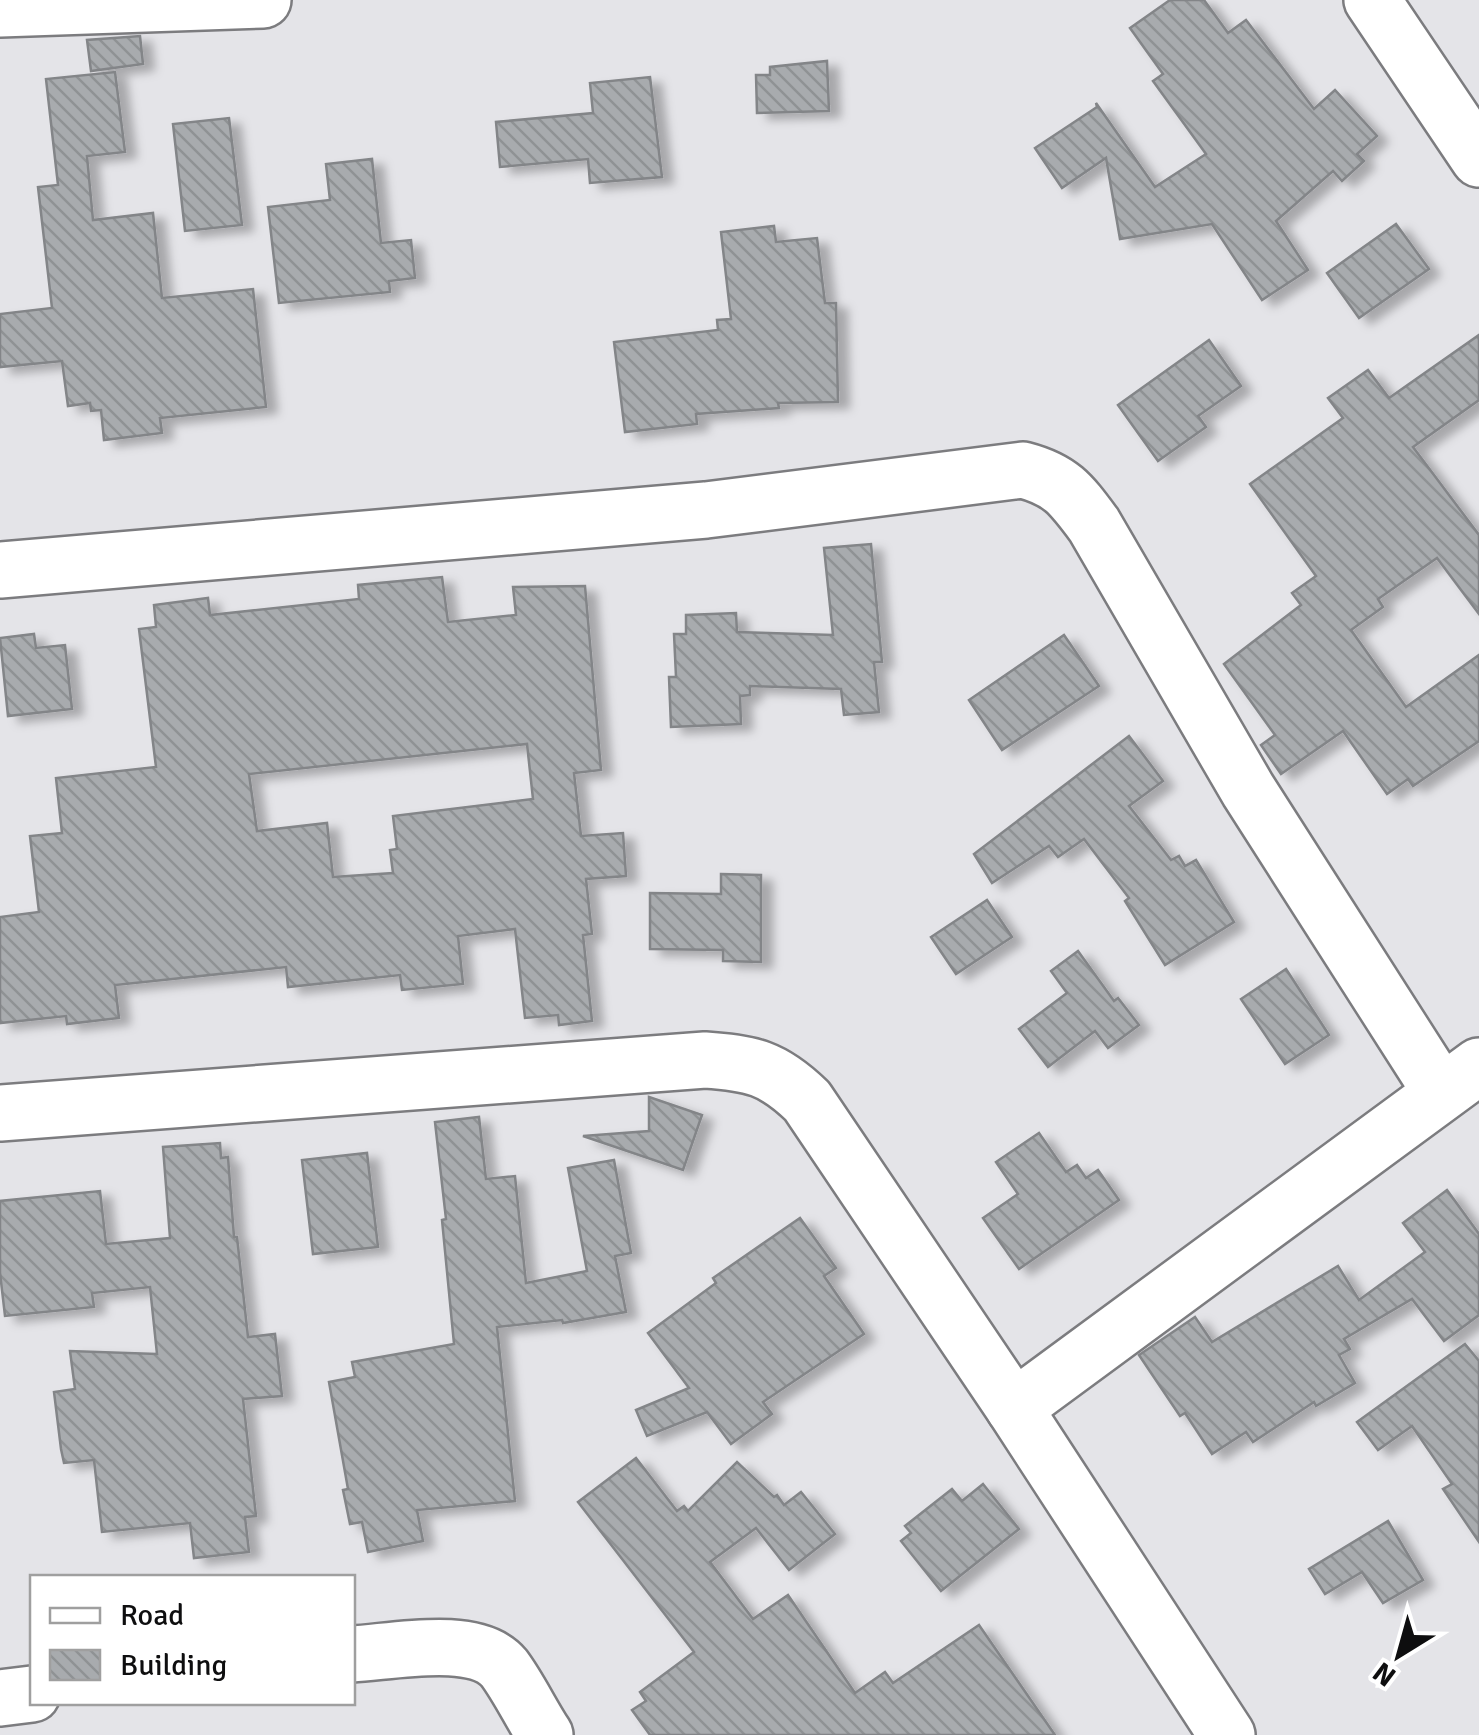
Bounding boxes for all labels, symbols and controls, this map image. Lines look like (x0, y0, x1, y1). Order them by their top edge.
legend (30, 1575, 355, 1705)
text: Road (120, 1597, 184, 1634)
north arrow (1349, 1605, 1449, 1705)
text: Building (120, 1647, 227, 1684)
text: N (1367, 1655, 1403, 1694)

